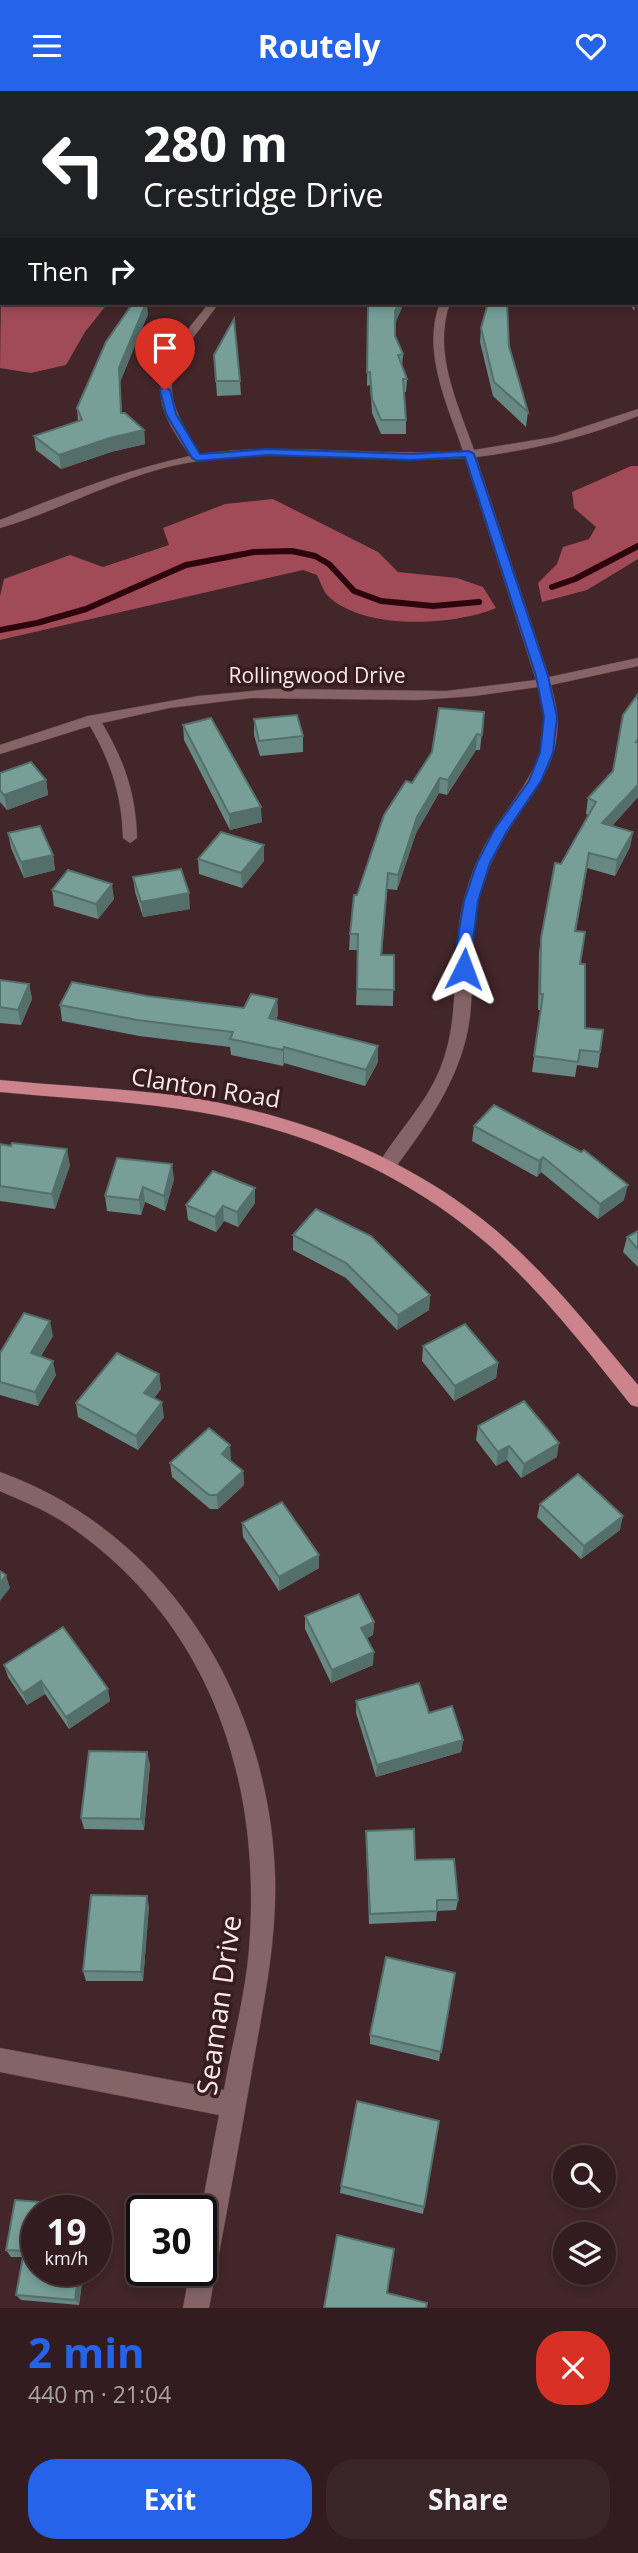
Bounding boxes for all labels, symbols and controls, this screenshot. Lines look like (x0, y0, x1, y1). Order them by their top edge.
text: Routely (258, 24, 380, 67)
icon: menu (28, 27, 66, 65)
icon: heart (572, 27, 610, 65)
text: 280 m (143, 110, 288, 176)
icon: left (28, 119, 119, 210)
text: Crestridge Drive (143, 173, 384, 216)
icon: right (103, 252, 141, 290)
text: Then (28, 253, 89, 289)
pin (135, 318, 195, 390)
icon: arrive (146, 329, 184, 367)
street label: Rollingwood Drive (228, 661, 406, 689)
position arrow (427, 932, 501, 1006)
street label: Clanton Road (129, 1059, 283, 1115)
street label: Seaman Drive (187, 1913, 249, 2097)
map controls (553, 2145, 616, 2285)
button: search (553, 2145, 616, 2208)
speed limit sign: 30 (126, 2195, 217, 2286)
text: 19 (46, 2208, 87, 2255)
button: layers (553, 2222, 616, 2285)
text: km/h (45, 2246, 88, 2270)
text: 2 min (28, 2323, 145, 2380)
button: close (536, 2331, 610, 2405)
text: 440 m · 21:04 (28, 2378, 171, 2410)
button: Exit (28, 2459, 312, 2539)
button: Share (326, 2459, 610, 2539)

